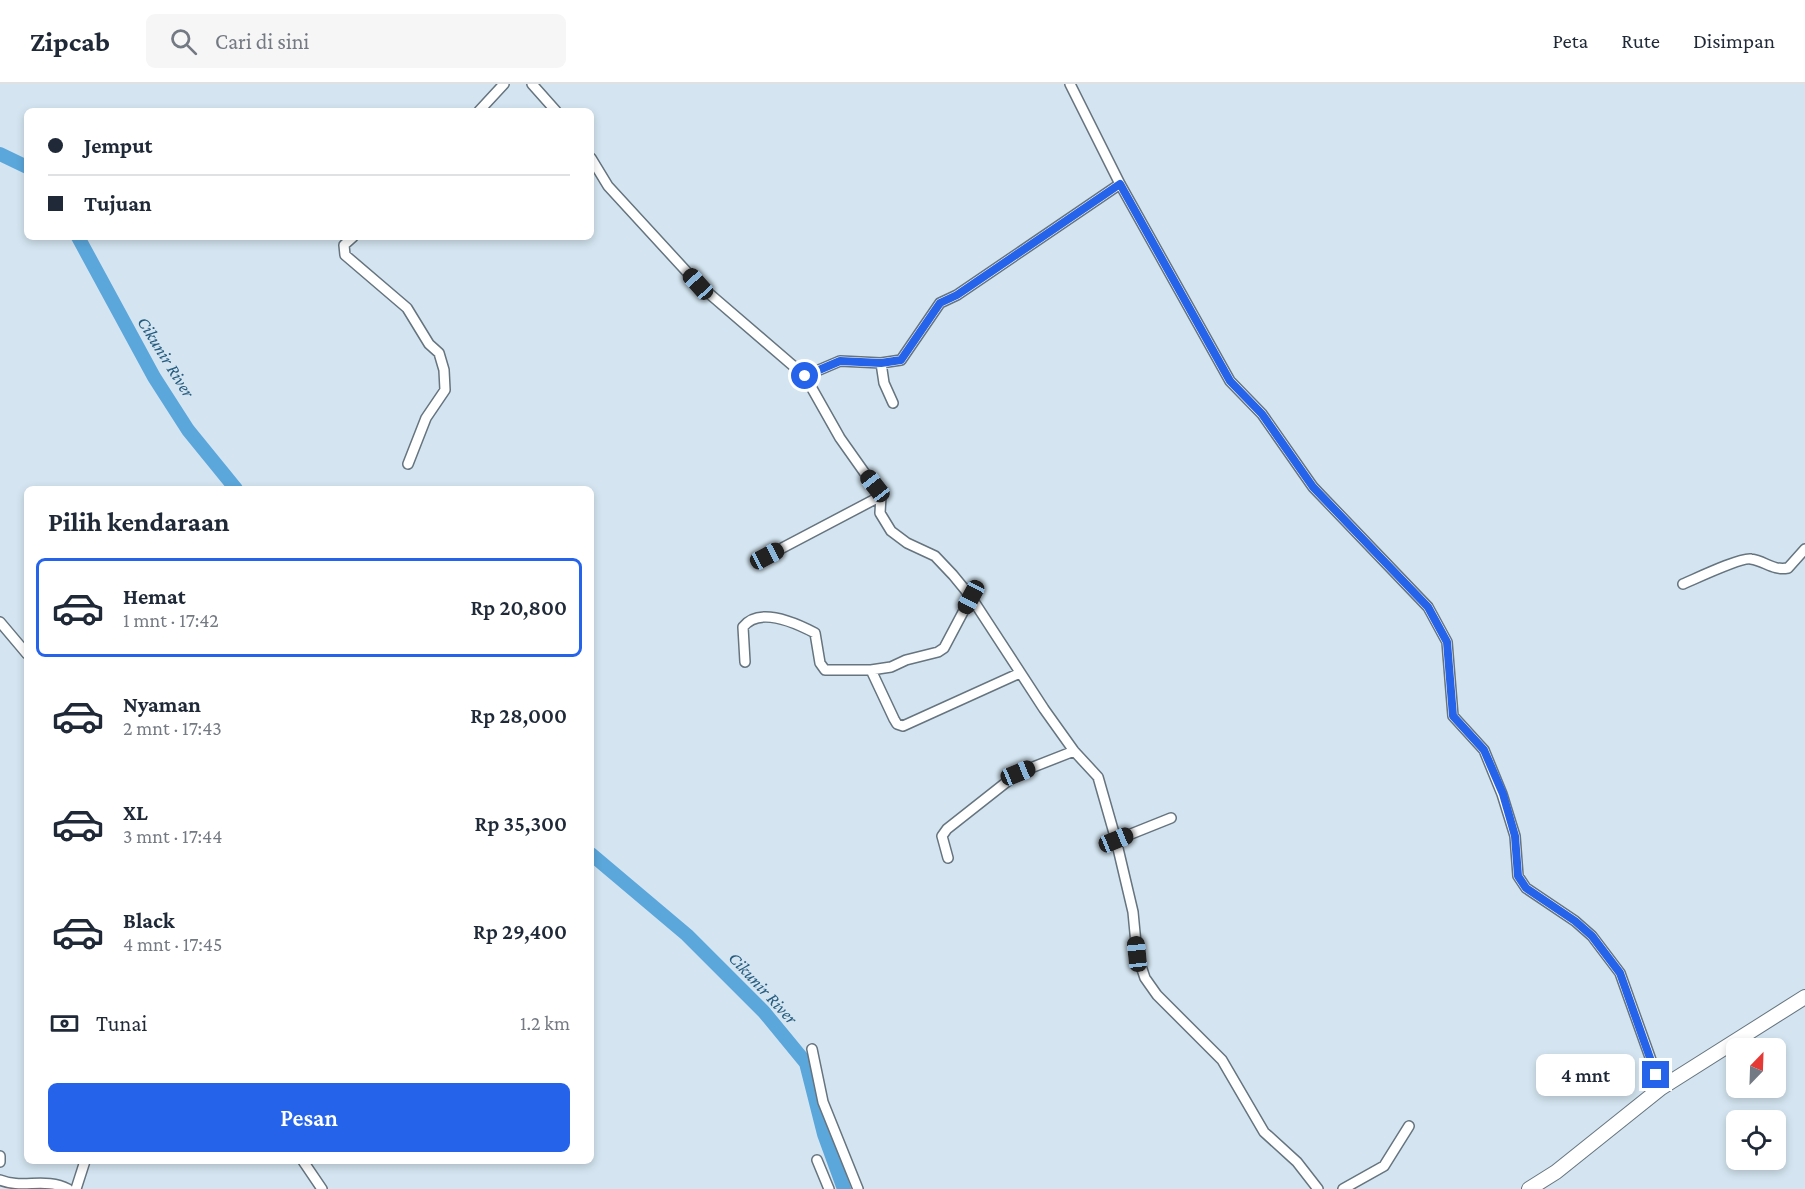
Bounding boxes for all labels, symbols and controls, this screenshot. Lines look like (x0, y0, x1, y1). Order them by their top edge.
search box (146, 14, 566, 68)
icon: search (167, 25, 200, 58)
text: Zipcab (30, 26, 110, 57)
text: Cari di sini (215, 29, 309, 54)
text: Peta (1552, 29, 1588, 53)
text: Rute (1621, 29, 1660, 53)
text: Disimpan (1693, 29, 1775, 53)
text: Jemput (84, 133, 153, 158)
text: Tujuan (84, 191, 152, 216)
car (679, 265, 717, 303)
water label: Cikunir River (133, 313, 199, 402)
route start (791, 362, 818, 389)
car (857, 466, 893, 506)
text: Pilih kendaraan (48, 507, 230, 537)
car (747, 540, 787, 572)
car (955, 577, 987, 617)
icon: car (51, 581, 105, 635)
text: Hemat (123, 584, 186, 609)
text: Rp 20,800 (470, 595, 567, 620)
text: 1 mnt · 17:42 (123, 609, 219, 631)
icon: car (51, 689, 105, 743)
text: Nyaman (123, 692, 201, 717)
text: Rp 28,000 (470, 703, 567, 728)
text: 2 mnt · 17:43 (123, 717, 222, 739)
car (998, 758, 1038, 788)
icon: car (51, 797, 105, 851)
text: XL (123, 800, 148, 825)
text: Rp 35,300 (475, 811, 567, 836)
text: 3 mnt · 17:44 (123, 825, 223, 847)
car (1096, 825, 1136, 855)
icon: car (51, 905, 105, 959)
text: Black (123, 908, 175, 933)
text: Rp 29,400 (473, 919, 567, 944)
text: 4 mnt · 17:45 (123, 933, 222, 955)
car (1126, 935, 1148, 973)
water label: Cikunir River (725, 948, 802, 1029)
icon: cash (48, 1007, 81, 1040)
text: Tunai (96, 1011, 147, 1036)
text: 1.2 km (520, 1012, 570, 1034)
north arrow (1726, 1038, 1786, 1098)
map controls (1726, 1038, 1786, 1170)
callout: 4 mnt (1536, 1054, 1635, 1096)
route end (1642, 1061, 1669, 1088)
text: 4 mnt (1561, 1064, 1610, 1086)
button: Pesan (48, 1083, 570, 1152)
button: locate (1726, 1110, 1786, 1170)

